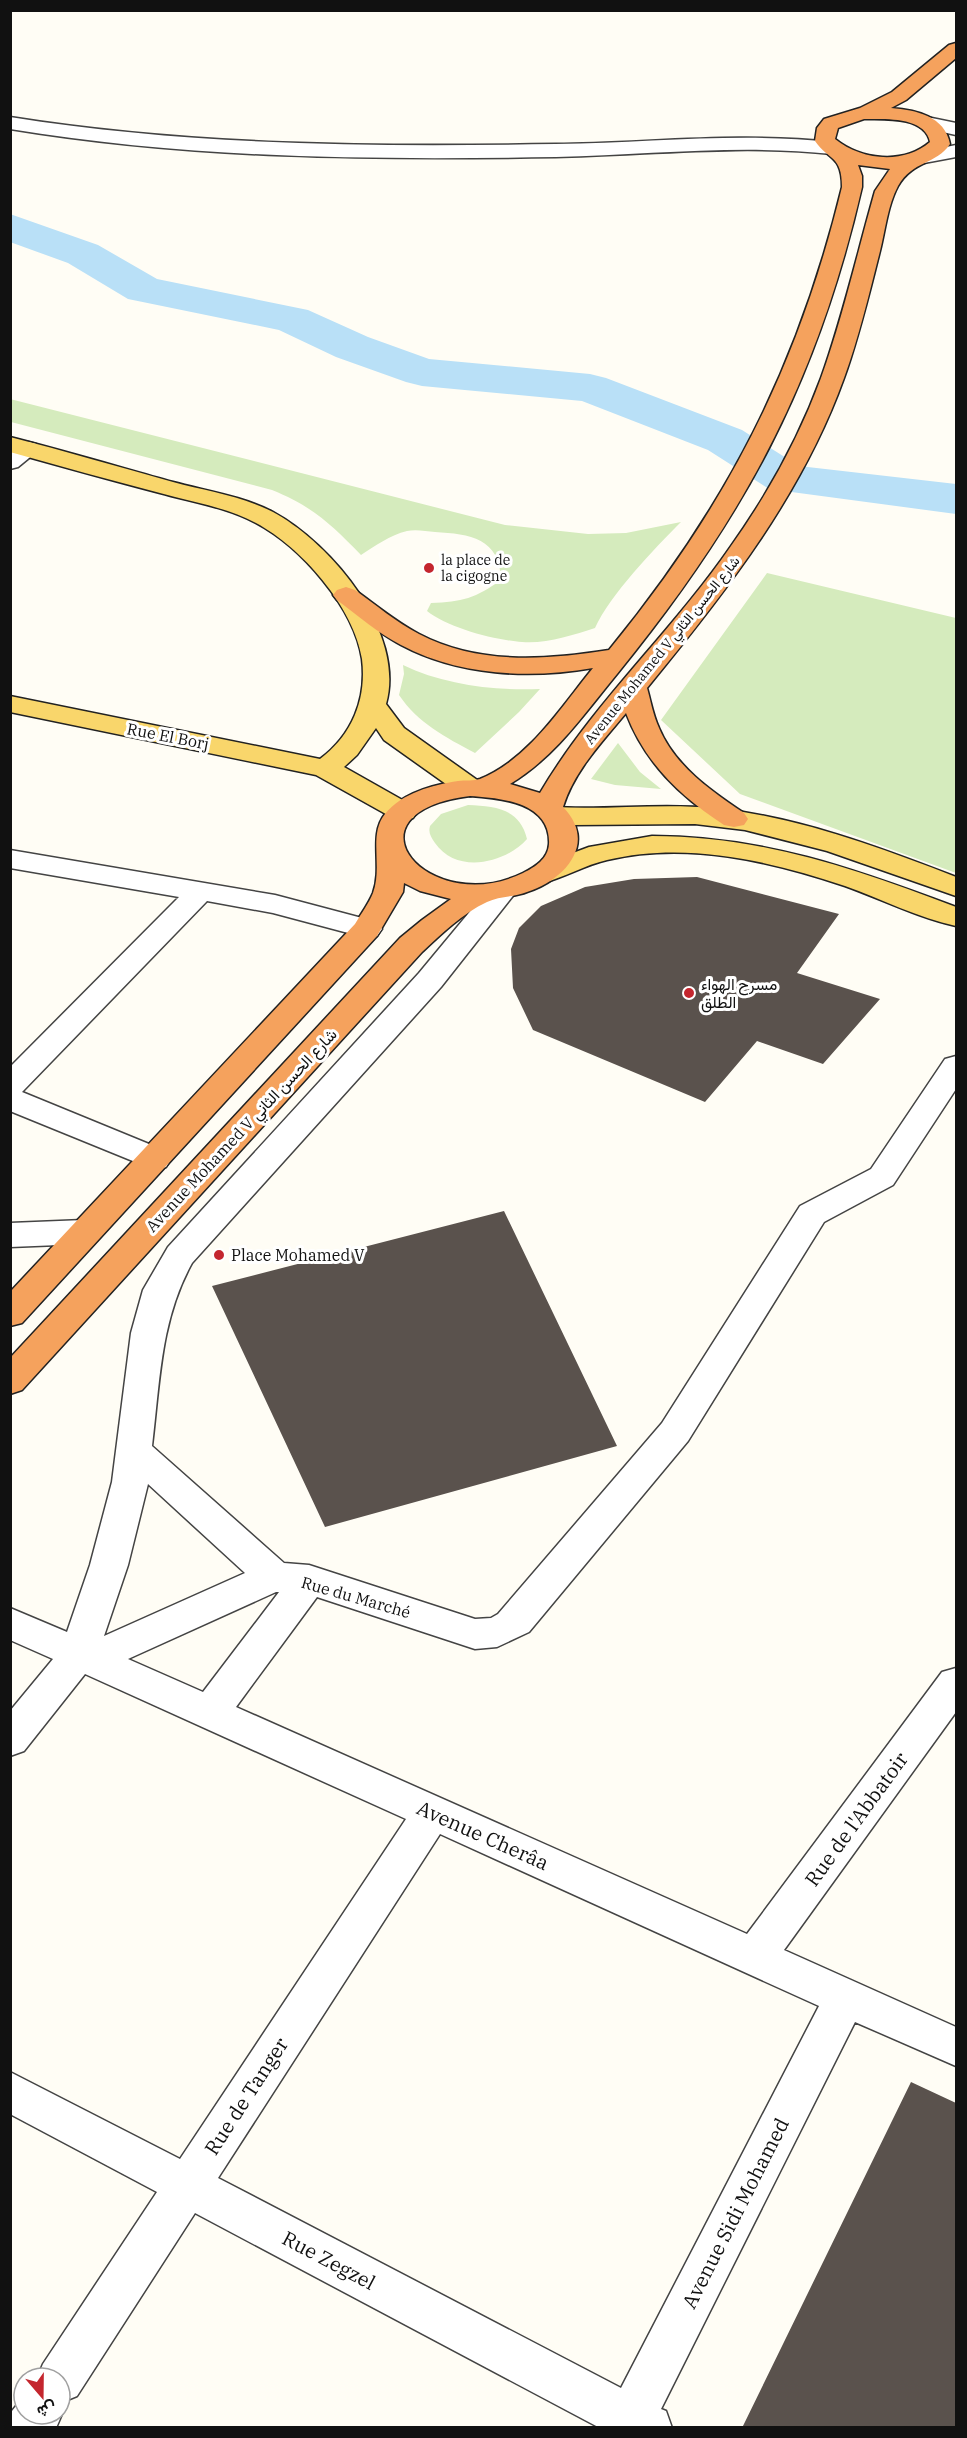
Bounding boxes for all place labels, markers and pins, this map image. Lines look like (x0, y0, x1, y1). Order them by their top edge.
place label: la place de la cigogne (441, 551, 510, 585)
marker: la place de la cigogne (422, 561, 436, 575)
place label: مسرح الهواء الطلق (701, 974, 777, 1013)
marker: مسرح الهواء الطلق (682, 986, 696, 1000)
place label: Place Mohamed V (231, 1245, 365, 1265)
marker: Place Mohamed V (212, 1248, 226, 1262)

